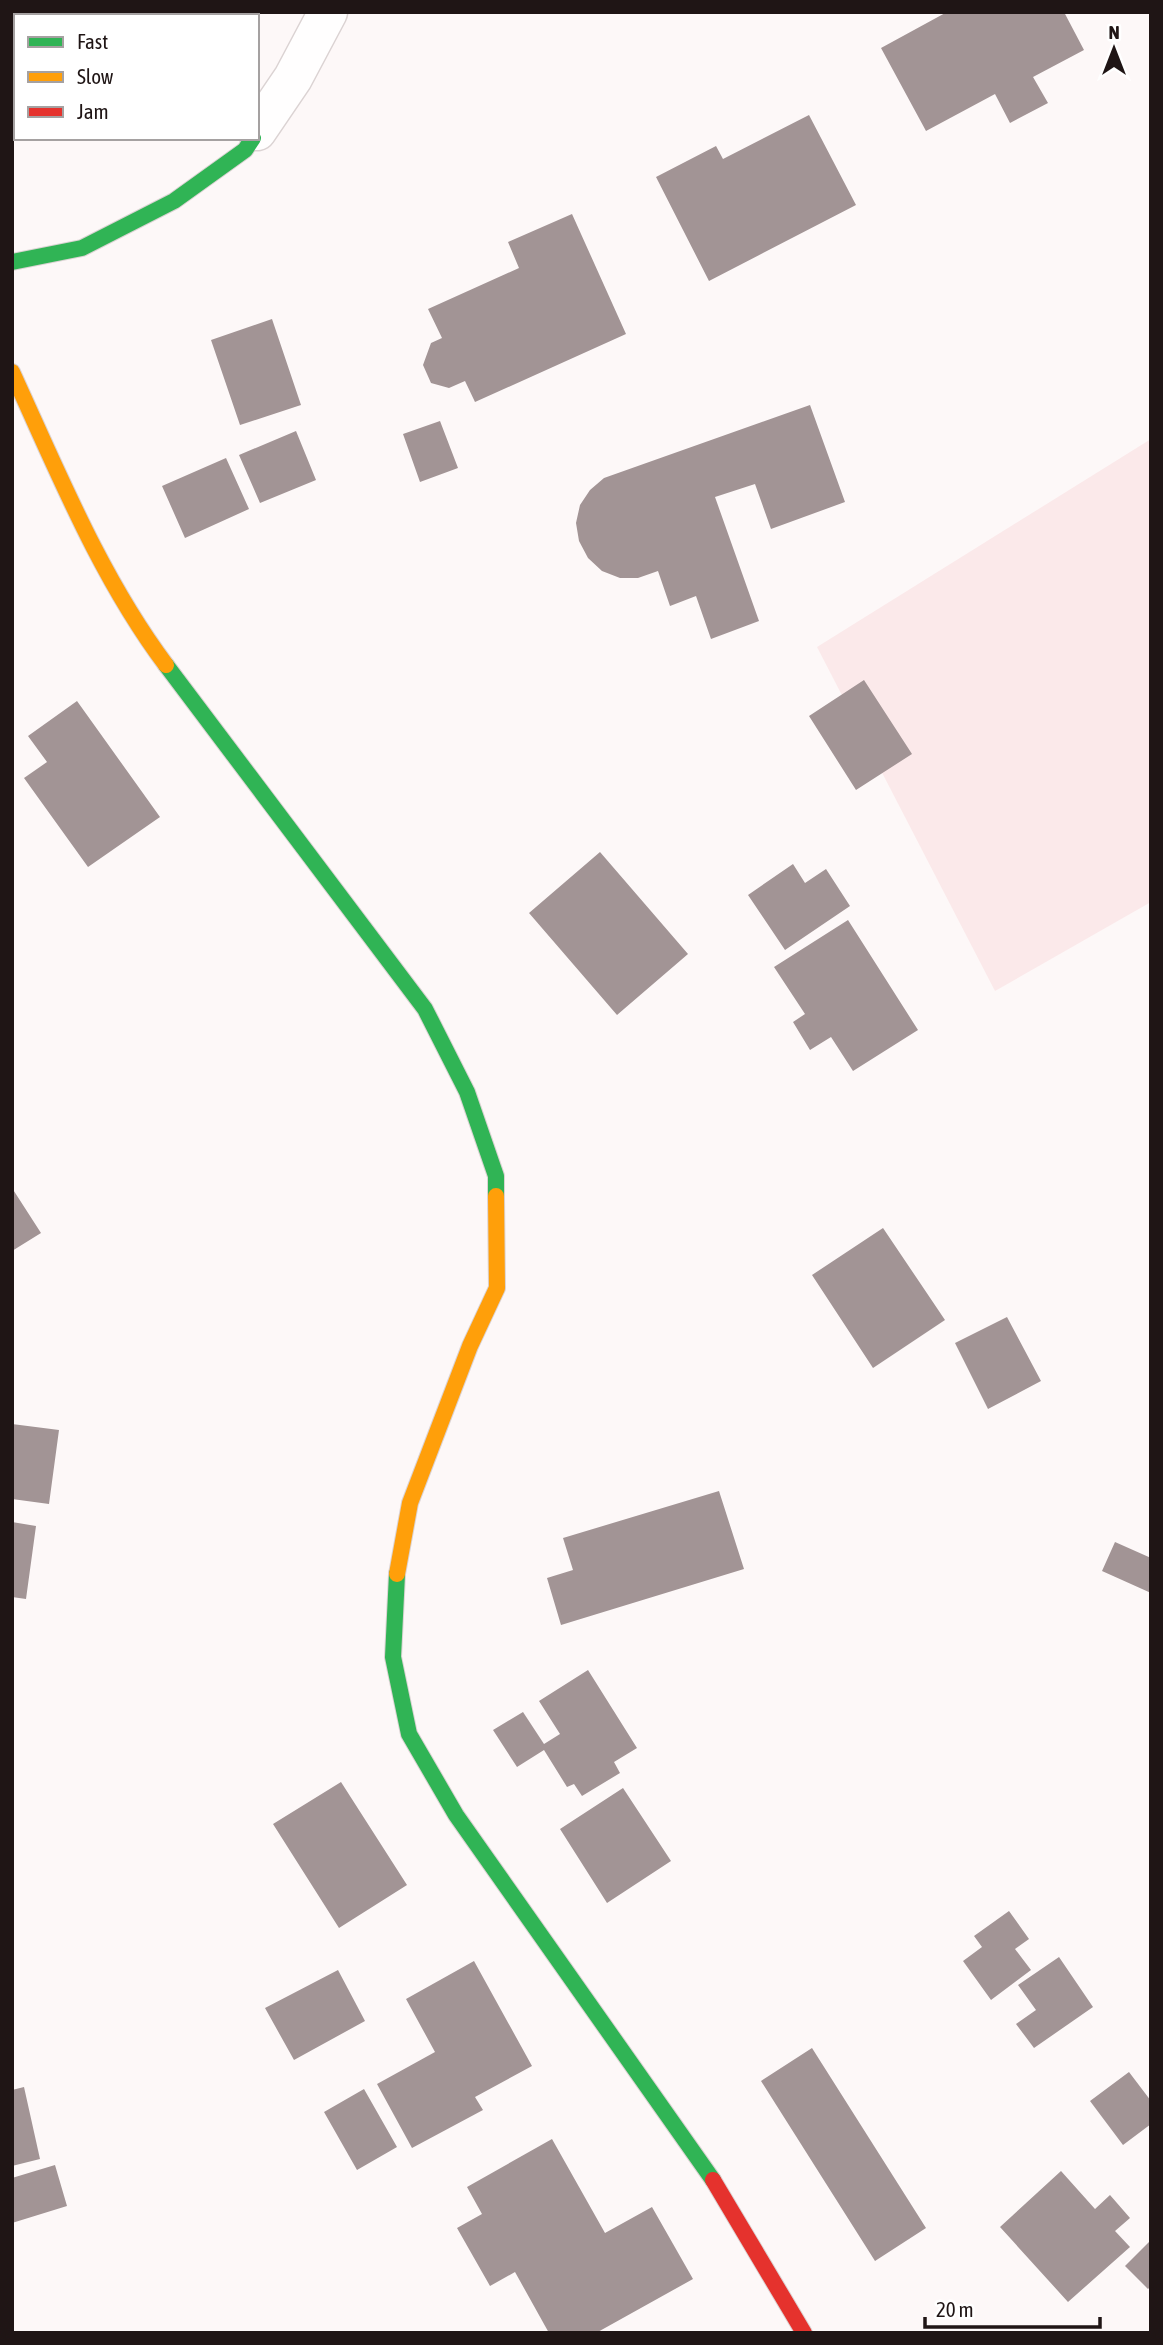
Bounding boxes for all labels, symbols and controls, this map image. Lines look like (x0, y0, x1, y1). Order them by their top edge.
legend (14, 14, 259, 140)
north arrow (1079, 14, 1149, 84)
text: N (1108, 21, 1120, 43)
text: Fast (77, 29, 108, 53)
text: Slow (77, 64, 114, 88)
text: Jam (77, 99, 109, 123)
scale bar (925, 2286, 1100, 2330)
text: 20 m (936, 2297, 974, 2321)

